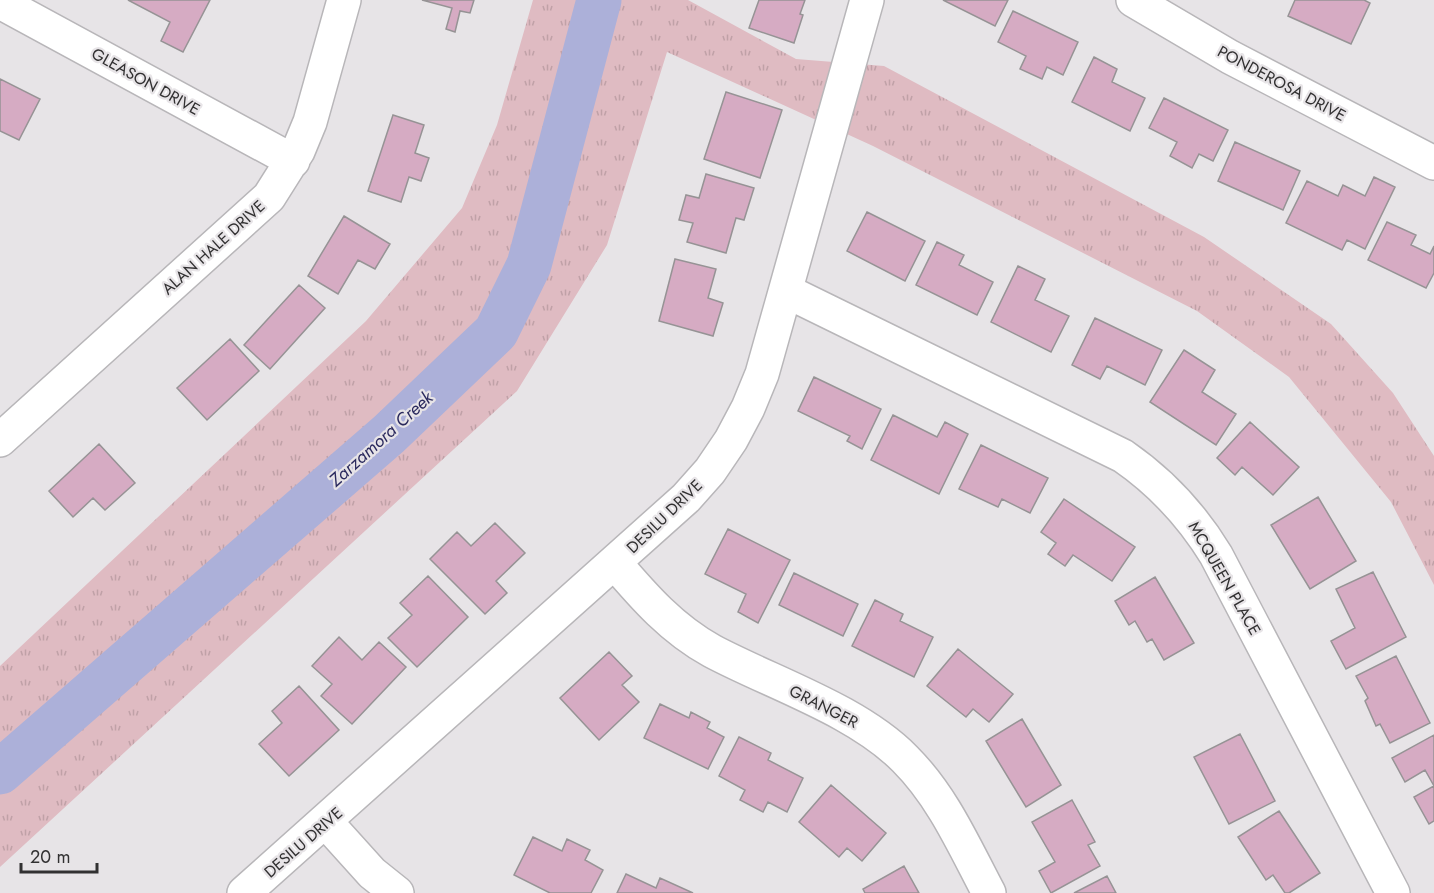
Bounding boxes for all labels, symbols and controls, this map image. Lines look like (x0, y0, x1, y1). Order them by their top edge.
street label: PONDEROSA DRIVE (1214, 40, 1350, 127)
street label: GLEASON DRIVE (87, 42, 204, 121)
street label: ALAN HALE DRIVE (157, 195, 270, 300)
water label: Zarzamora Creek (323, 384, 440, 493)
street label: DESILU DRIVE (621, 474, 707, 559)
street label: MCQUEEN PLACE (1183, 517, 1266, 639)
street label: GRANGER (785, 679, 862, 734)
street label: DESILU DRIVE (259, 802, 348, 883)
scale bar (21, 836, 98, 874)
text: 20 m (30, 844, 70, 870)

